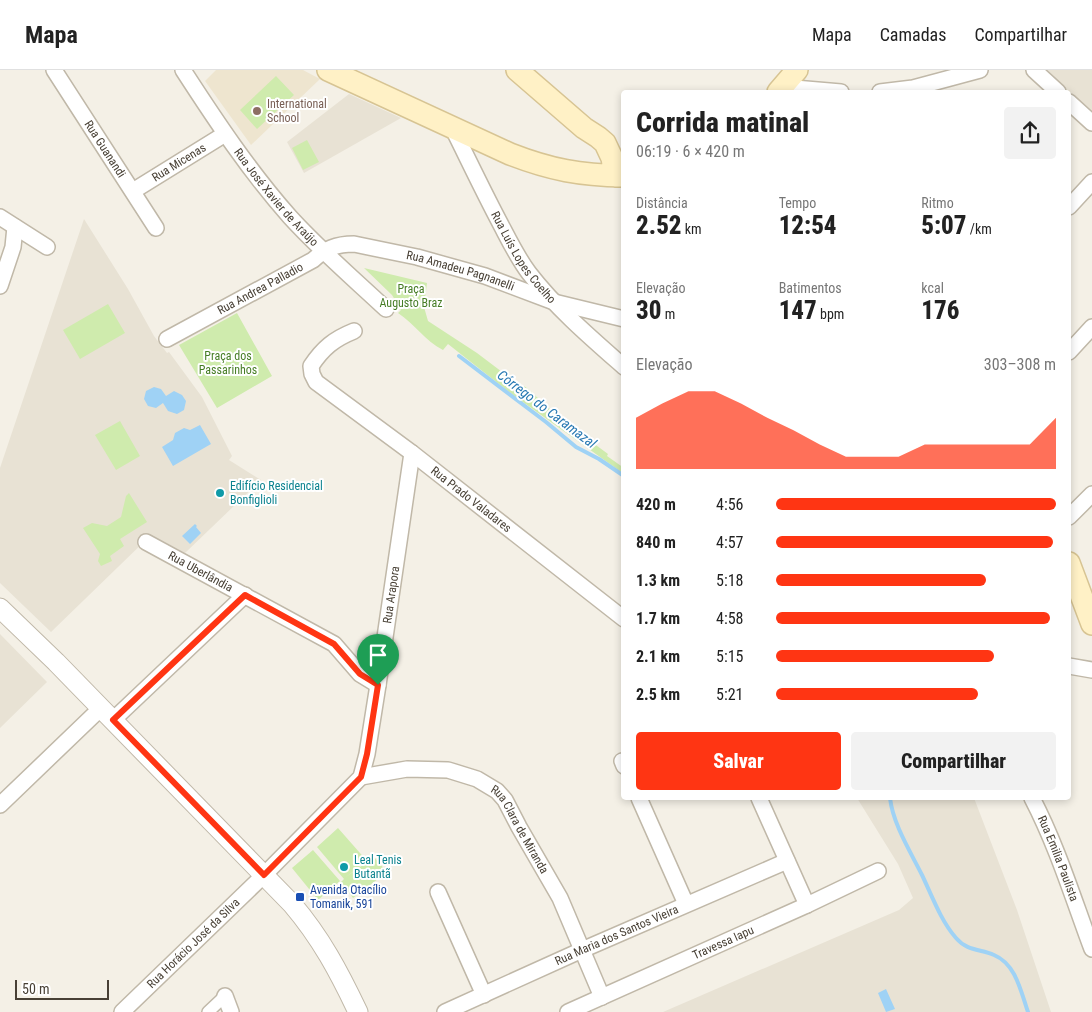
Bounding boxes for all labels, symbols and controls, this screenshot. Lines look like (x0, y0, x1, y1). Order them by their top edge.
text: Mapa (25, 21, 78, 49)
text: Mapa (812, 24, 852, 45)
text: Camadas (880, 24, 946, 45)
text: Compartilhar (974, 24, 1067, 45)
place label: International School (267, 97, 327, 125)
marker: International School (251, 105, 263, 117)
text: Corrida matinal (636, 106, 809, 139)
button: share (1004, 107, 1056, 159)
street label: Rua Guanandi (81, 118, 129, 180)
street label: Rua Micenas (149, 141, 208, 185)
text: 06:19 · 6 × 420 m (636, 142, 745, 161)
street label: Rua José Xavier de Araújo (231, 146, 321, 249)
text: Distância (636, 195, 688, 211)
text: Tempo (779, 195, 816, 211)
text: Ritmo (921, 195, 954, 211)
street label: Rua Luís Lopes Coelho (488, 209, 559, 306)
text: 2.52 (636, 211, 682, 240)
text: 12:54 (779, 211, 837, 240)
text: 5:07 (921, 211, 967, 240)
text: km (682, 221, 702, 237)
text: /km (967, 221, 992, 237)
street label: Rua Amadeu Pagnanelli (405, 248, 516, 293)
street label: Rua Andrea Palladio (215, 260, 306, 317)
text: Elevação (636, 280, 685, 296)
text: Batimentos (779, 280, 842, 296)
text: kcal (921, 280, 944, 296)
park label: Praça Augusto Braz (379, 282, 443, 310)
text: 30 (636, 296, 661, 325)
text: 147 (779, 296, 817, 325)
text: 176 (921, 296, 959, 325)
text: m (661, 306, 675, 322)
text: bpm (817, 306, 844, 322)
park label: Praça dos Passarinhos (199, 349, 257, 377)
text: Elevação (636, 355, 693, 374)
text: 303–308 m (984, 355, 1056, 374)
water label: Córrego do Caramazal (495, 367, 600, 452)
street label: Rua Prado Valadares (428, 463, 514, 535)
place label: Edifício Residencial Bonfiglioli (230, 479, 323, 507)
marker: Edifício Residencial Bonfiglioli (214, 487, 226, 499)
text: 420 m (636, 495, 676, 514)
text: 4:56 (716, 495, 743, 514)
text: 840 m (636, 533, 676, 552)
text: 4:57 (716, 533, 743, 552)
street label: Rua Uberlândia (166, 548, 235, 595)
street label: Rua Arapora (380, 565, 402, 624)
text: 1.3 km (636, 571, 680, 590)
text: 5:18 (716, 571, 743, 590)
text: 1.7 km (636, 609, 680, 628)
text: 4:58 (716, 609, 743, 628)
pin (357, 634, 399, 685)
icon: arrive (364, 641, 392, 669)
text: 2.1 km (636, 647, 680, 666)
text: 5:15 (716, 647, 743, 666)
text: 2.5 km (636, 685, 680, 704)
text: 5:21 (716, 685, 743, 704)
button: Salvar (636, 732, 841, 790)
button: Compartilhar (851, 732, 1056, 790)
street label: Rua Clara de Miranda (488, 782, 551, 876)
street label: Rua Emilia Paulista (1035, 813, 1081, 903)
place label: Leal Tenis Butantã (354, 853, 402, 881)
marker: Leal Tenis Butantã (338, 861, 350, 873)
place label: Avenida Otacílio Tomanik, 591 (310, 883, 387, 911)
marker: Avenida Otacílio Tomanik, 591 (294, 891, 306, 903)
street label: Rua Horácio José da Silva (144, 895, 243, 991)
street label: Rua Maria dos Santos Vieira (553, 902, 681, 968)
street label: Travessa Iapu (690, 923, 756, 962)
scale bar (15, 977, 109, 1000)
text: 50 m (22, 981, 50, 997)

